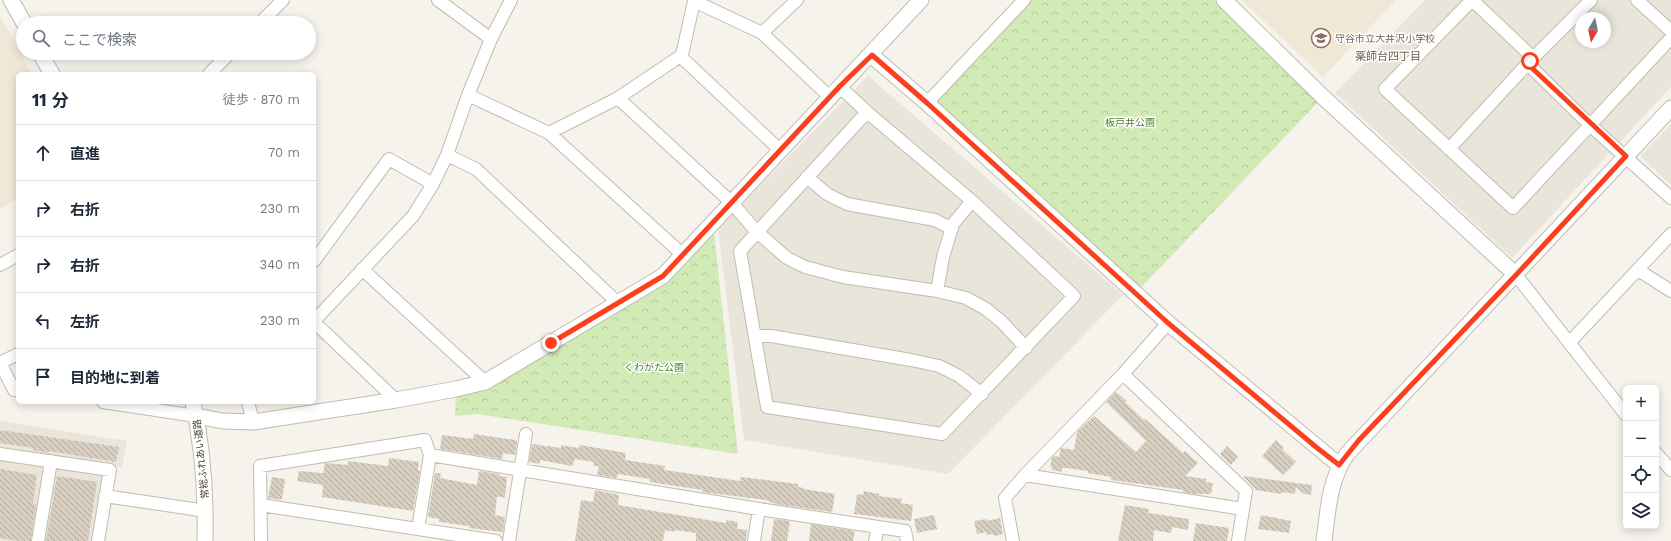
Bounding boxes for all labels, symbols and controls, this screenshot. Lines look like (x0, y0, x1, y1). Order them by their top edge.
north arrow (1575, 12, 1611, 48)
search box (16, 16, 316, 60)
icon: search (30, 27, 52, 49)
school or university icon: 守谷市立大井沢小学校 (1310, 27, 1332, 49)
text: ここで検索 (62, 31, 137, 49)
place label: 守谷市立大井沢小学校 (1335, 33, 1435, 44)
district label: 薬師台四丁目 (1355, 50, 1421, 63)
route start (1521, 52, 1539, 70)
text: 11 分 (32, 90, 69, 110)
text: 徒歩 · 870 m (223, 92, 300, 107)
park label: 板戸井公園 (1105, 117, 1155, 128)
icon: ahead (32, 142, 54, 164)
text: 直進 (70, 145, 100, 163)
text: 70 m (268, 145, 300, 160)
icon: right (32, 198, 54, 220)
text: 右折 (70, 201, 100, 219)
text: 230 m (260, 201, 300, 216)
icon: right (32, 254, 54, 276)
text: 右折 (70, 257, 100, 275)
text: 340 m (260, 257, 300, 272)
icon: left (32, 310, 54, 332)
text: 左折 (70, 313, 100, 331)
text: 230 m (260, 313, 300, 328)
route end (542, 334, 560, 352)
park label: くわがた公園 (624, 362, 684, 373)
icon: arrive (32, 366, 54, 388)
text: 目的地に到着 (70, 369, 160, 387)
map controls (1623, 385, 1659, 529)
button: + (1623, 385, 1659, 421)
street label: 常総ふれあい道路 (191, 419, 211, 499)
button: − (1623, 421, 1659, 457)
button: locate (1623, 457, 1659, 493)
button: layers (1623, 493, 1659, 529)

